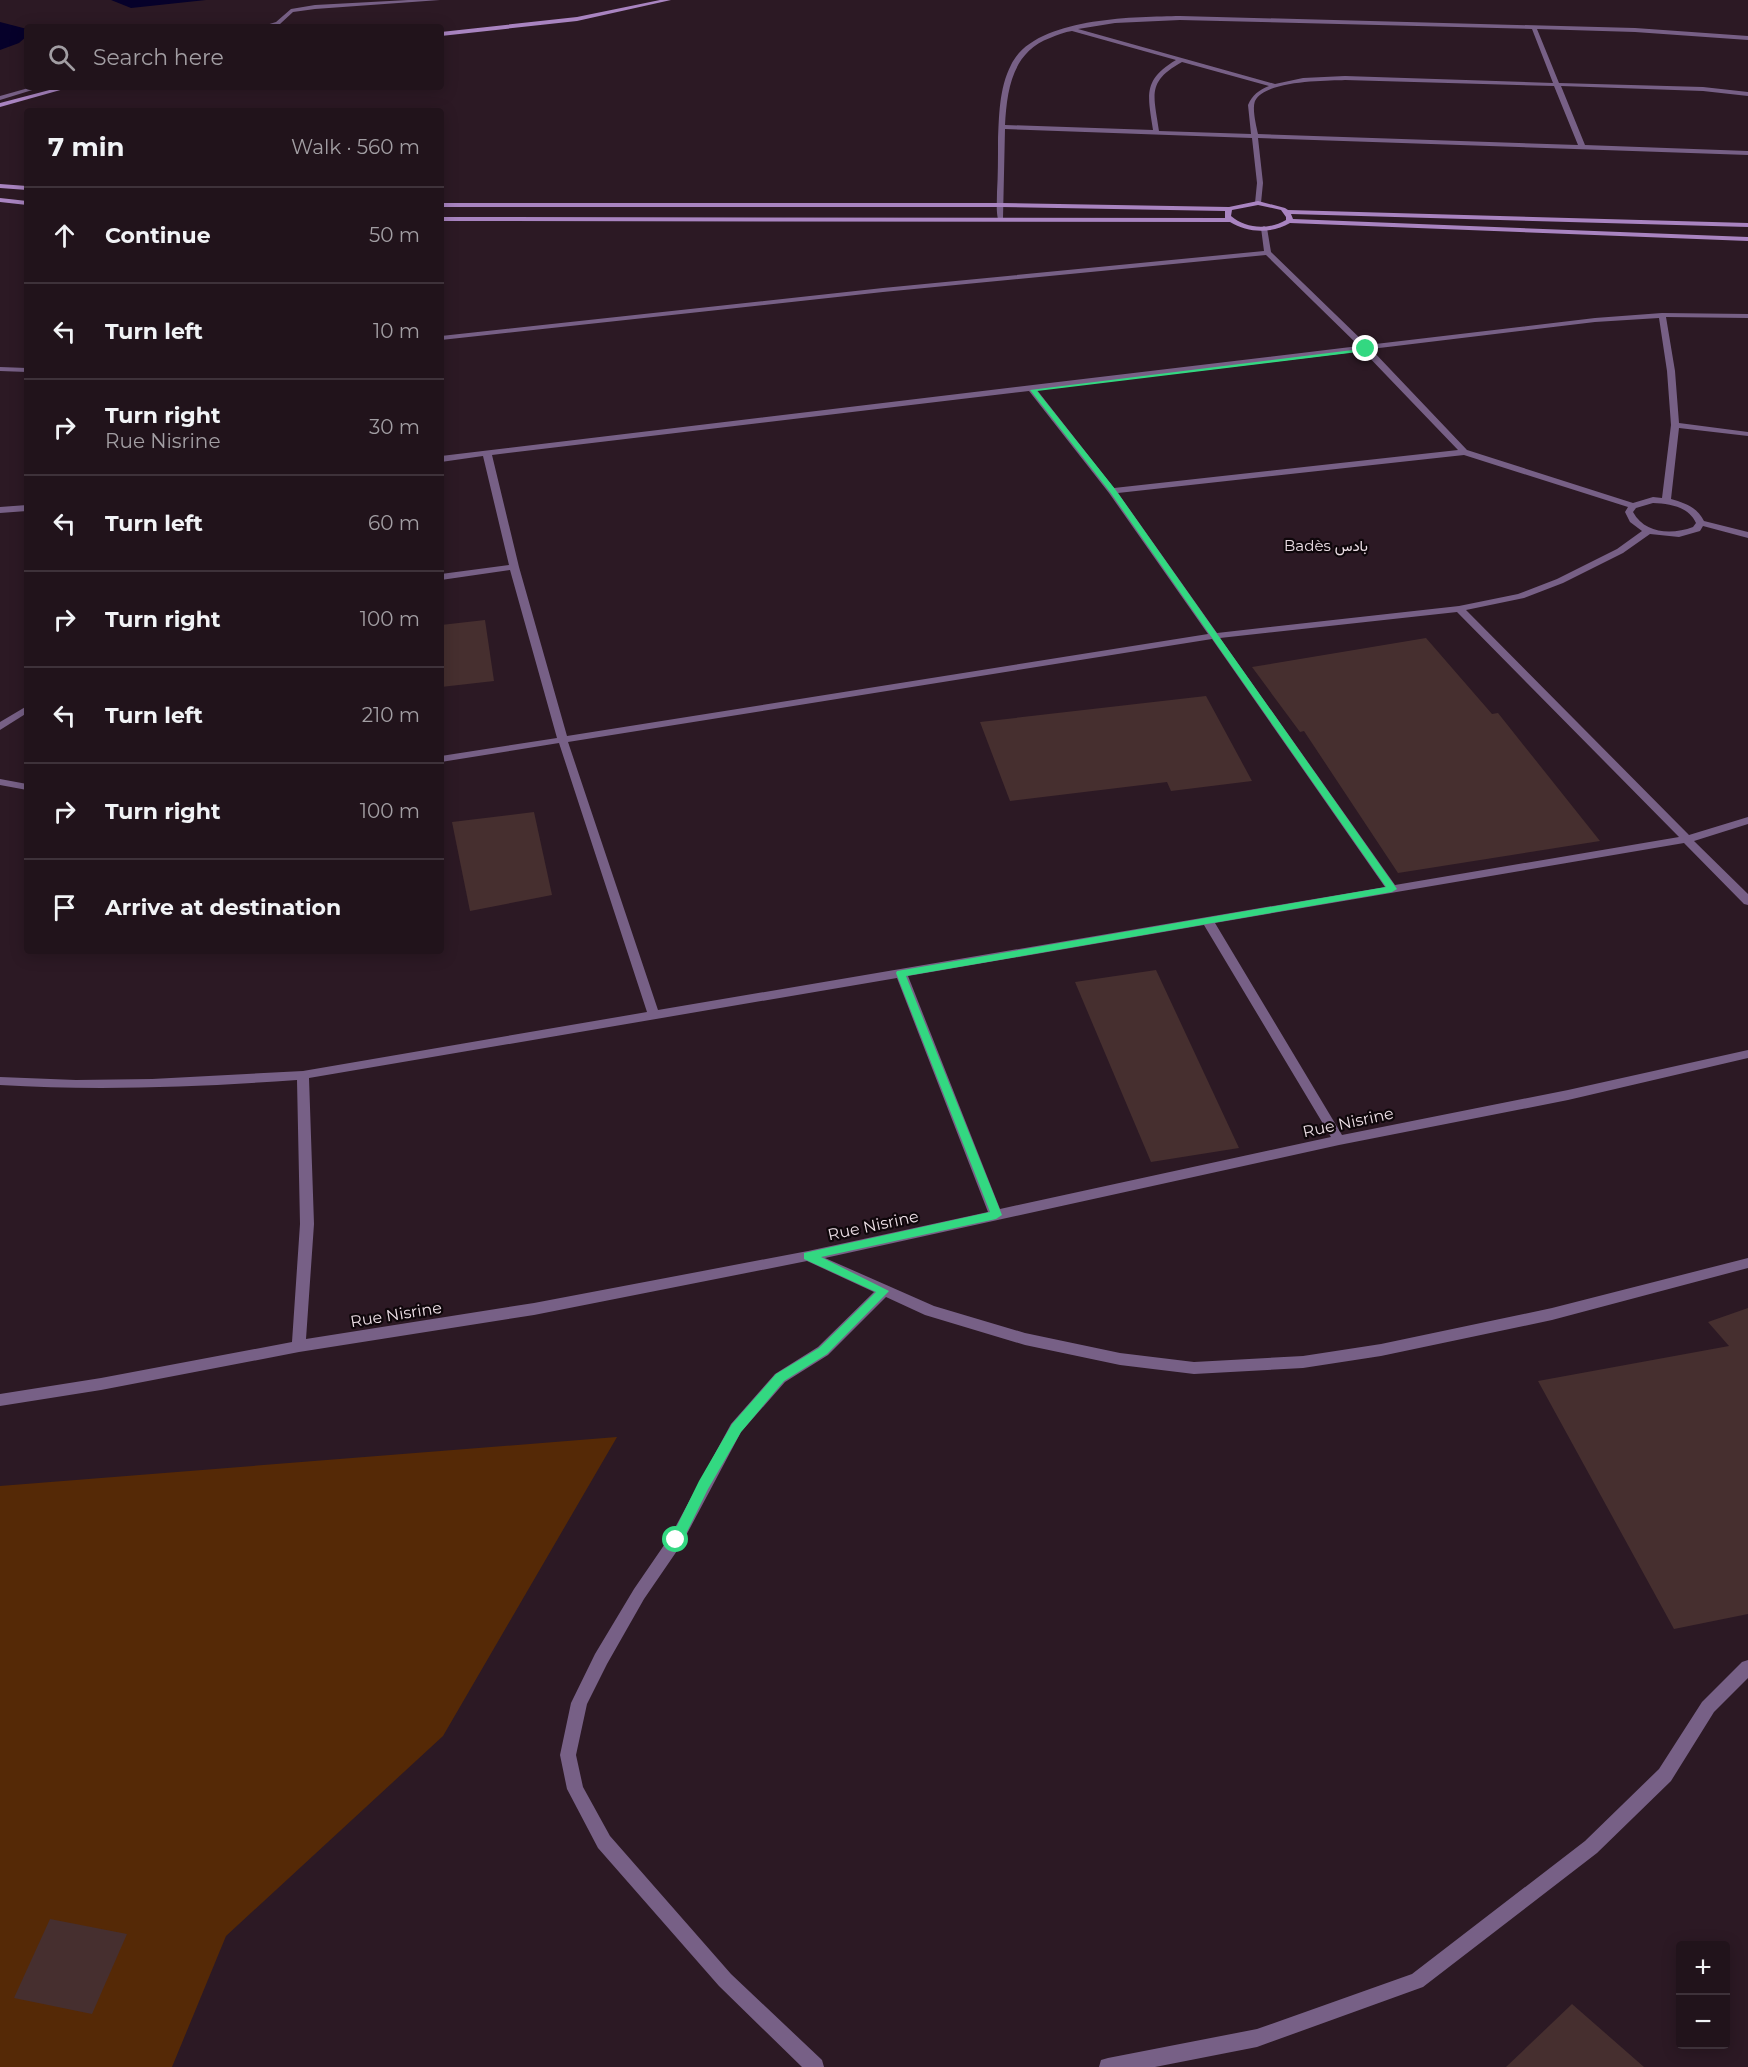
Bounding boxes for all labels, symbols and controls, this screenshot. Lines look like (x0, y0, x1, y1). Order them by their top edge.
search box (24, 24, 444, 90)
icon: search (45, 41, 78, 74)
text: Search here (93, 44, 224, 71)
text: 7 min (48, 131, 125, 163)
text: Walk · 560 m (291, 135, 420, 159)
icon: ahead (48, 219, 81, 252)
text: Continue (105, 222, 211, 249)
text: 50 m (369, 223, 420, 247)
icon: left (48, 315, 81, 348)
text: Turn left (105, 318, 203, 345)
text: 10 m (373, 319, 420, 343)
route end (1352, 335, 1378, 361)
text: Turn right (105, 402, 220, 429)
icon: right (48, 411, 81, 444)
text: 30 m (369, 415, 420, 439)
text: Rue Nisrine (105, 429, 220, 453)
icon: left (48, 507, 81, 540)
text: Turn left (105, 510, 203, 537)
text: 60 m (368, 511, 420, 535)
district label: Badès بادس (1284, 536, 1368, 556)
icon: right (48, 603, 81, 636)
text: Turn right (105, 606, 220, 633)
text: 100 m (360, 607, 420, 631)
icon: left (48, 699, 81, 732)
text: Turn left (105, 702, 203, 729)
text: 210 m (362, 703, 420, 727)
icon: right (48, 795, 81, 828)
text: Turn right (105, 798, 220, 825)
text: 100 m (360, 799, 420, 823)
icon: arrive (48, 891, 81, 924)
text: Arrive at destination (105, 894, 341, 921)
street label: Rue Nisrine (1301, 1104, 1395, 1141)
street label: Rue Nisrine (826, 1207, 920, 1244)
street label: Rue Nisrine (349, 1298, 443, 1331)
route start (662, 1526, 688, 1552)
map controls (1676, 1941, 1730, 2049)
button: + (1676, 1941, 1730, 1995)
button: − (1676, 1995, 1730, 2049)

